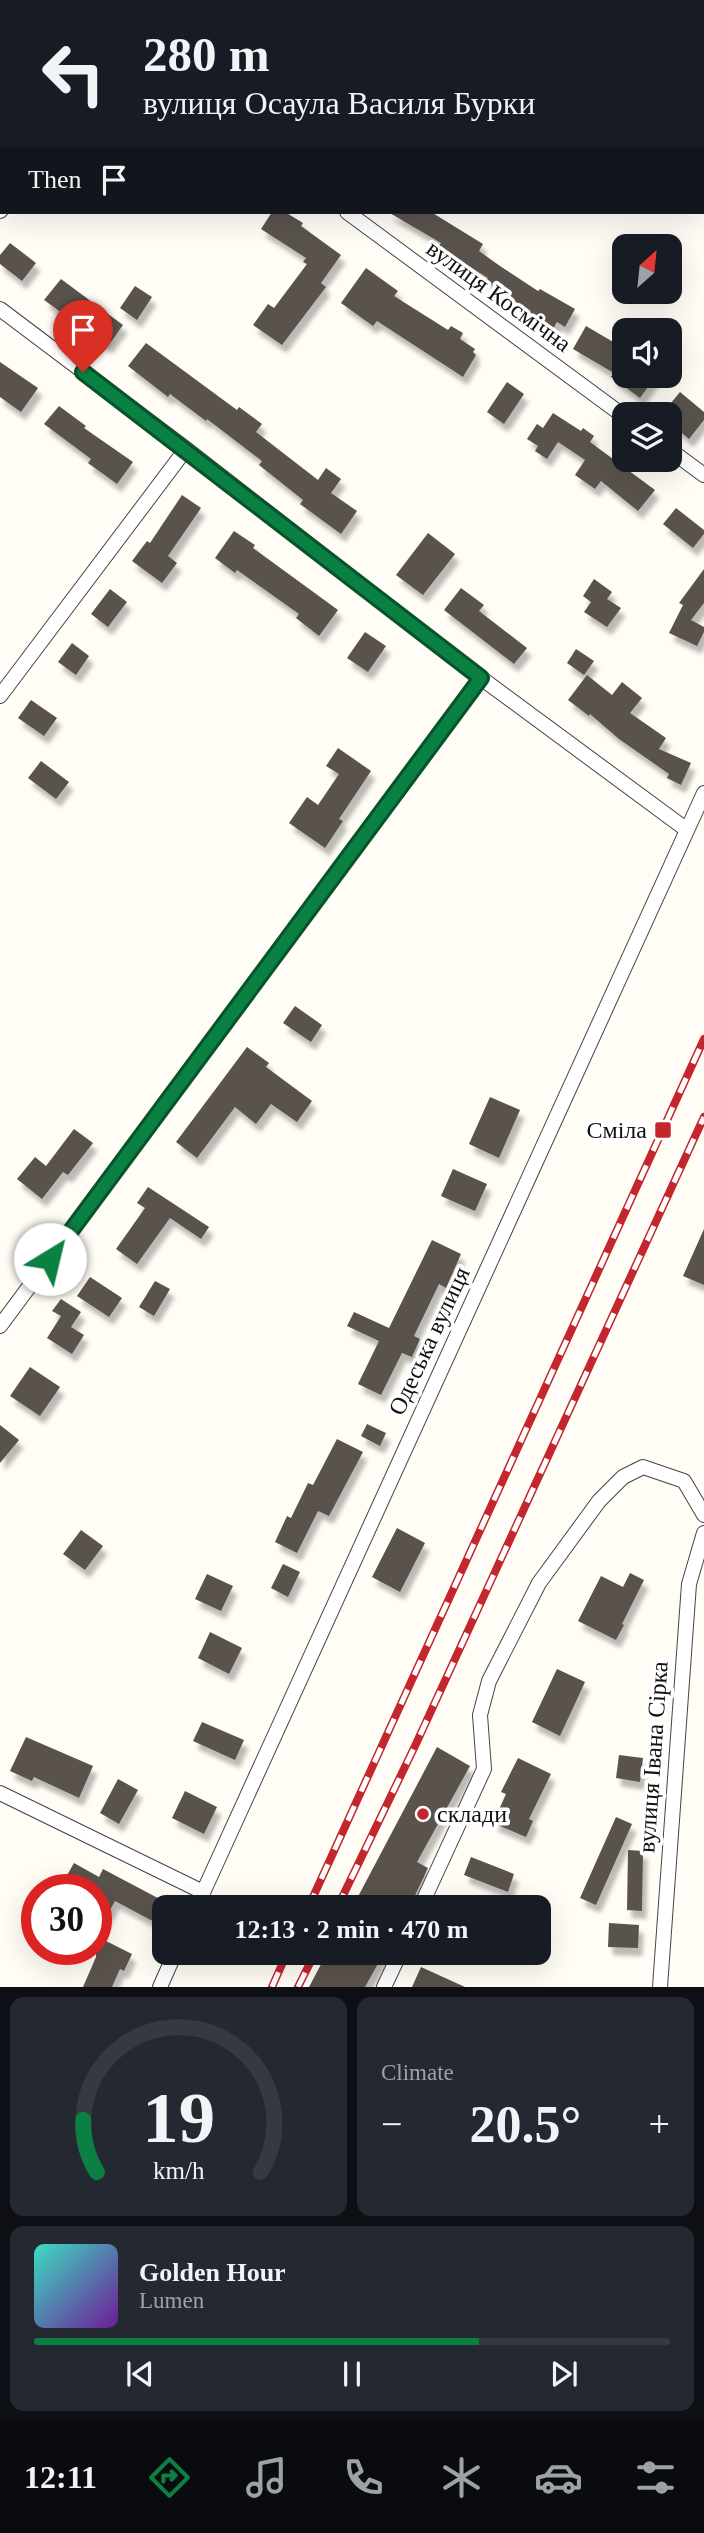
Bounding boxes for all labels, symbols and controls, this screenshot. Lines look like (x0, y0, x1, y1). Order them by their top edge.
text: 280 m (143, 27, 270, 82)
icon: left (28, 28, 119, 119)
text: вулиця Осаула Василя Бурки (143, 85, 535, 121)
icon: arrive (95, 161, 133, 199)
text: Then (28, 165, 81, 194)
north arrow (612, 234, 682, 304)
map controls (612, 234, 682, 472)
street label: вулиця Космічна (422, 235, 576, 357)
pin (53, 300, 113, 372)
icon: arrive (64, 311, 102, 349)
button: sound (612, 318, 682, 388)
button: layers (612, 402, 682, 472)
place label: Сміла (587, 1117, 647, 1143)
marker: Сміла (653, 1120, 673, 1140)
position arrow (13, 1222, 87, 1296)
street label: Одеська вулиця (383, 1263, 475, 1419)
street label: вулиця Івана Сірка (633, 1660, 673, 1854)
place label: склади (437, 1801, 507, 1827)
marker: склади (415, 1806, 431, 1822)
speed limit sign: 30 (21, 1874, 112, 1965)
text: 12:13 · 2 min · 470 m (235, 1915, 469, 1944)
text: Climate (381, 2060, 454, 2085)
text: 19 (142, 2078, 215, 2159)
text: 20.5° (470, 2096, 581, 2153)
text: − (381, 2103, 402, 2145)
text: + (649, 2103, 670, 2145)
text: km/h (153, 2157, 205, 2184)
text: Golden Hour (139, 2258, 286, 2287)
text: Lumen (139, 2288, 204, 2313)
icon: previous (121, 2355, 159, 2393)
icon: pause (333, 2355, 371, 2393)
icon: next (545, 2355, 583, 2393)
icon: directions (145, 2453, 194, 2502)
icon: music (242, 2453, 291, 2502)
icon: phone (339, 2453, 388, 2502)
icon: climate (437, 2453, 486, 2502)
icon: car (534, 2453, 583, 2502)
icon: filters (631, 2453, 680, 2502)
text: 12:11 (24, 2459, 97, 2495)

